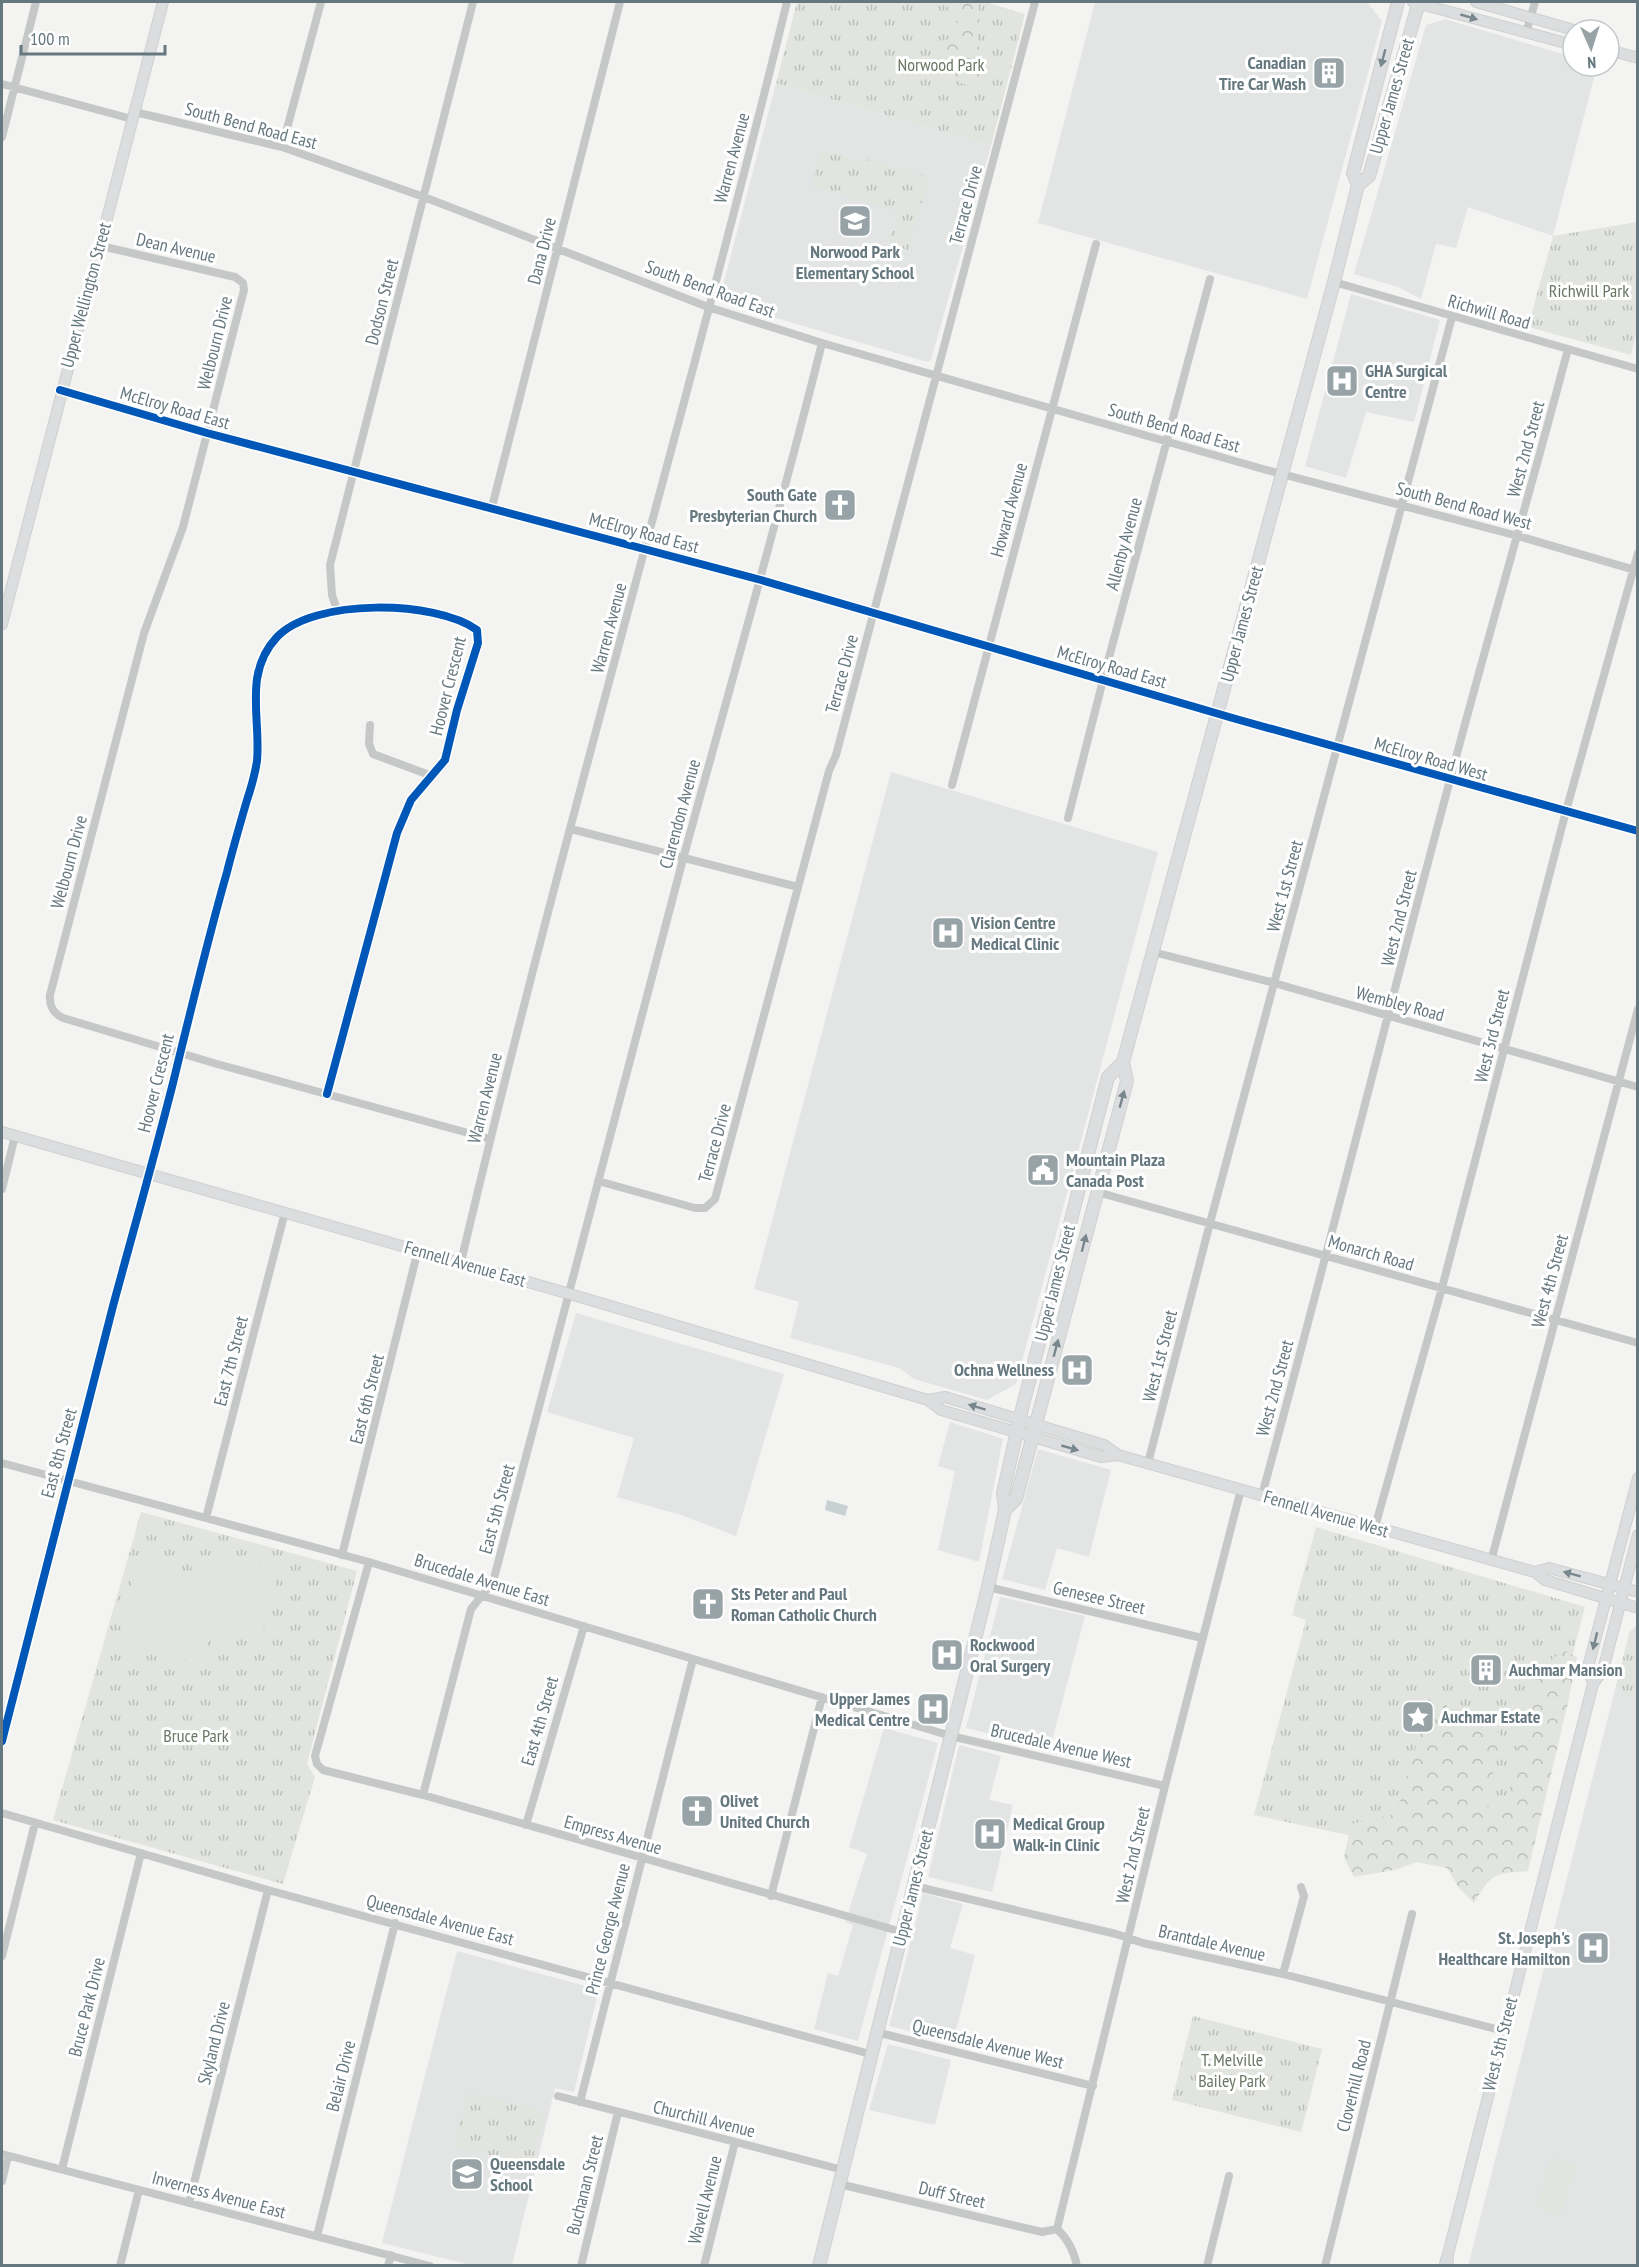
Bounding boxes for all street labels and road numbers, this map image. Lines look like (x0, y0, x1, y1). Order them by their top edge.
street label: Upper James Street (1364, 35, 1419, 156)
street label: South Bend Road East (183, 97, 320, 154)
street label: Warren Avenue (708, 110, 755, 206)
street label: Terrace Drive (944, 163, 987, 247)
street label: Dana Drive (522, 215, 561, 287)
street label: Upper Wellington Street (55, 220, 116, 370)
street label: Dean Avenue (134, 227, 218, 268)
street label: South Bend Road East (642, 254, 778, 323)
street label: Dodson Street (360, 256, 403, 347)
street label: Richwill Road (1445, 289, 1533, 334)
street label: Welbourn Drive (192, 294, 237, 392)
street label: McElroy Road East (118, 381, 233, 434)
street label: South Bend Road East (1106, 398, 1243, 457)
street label: West 2nd Street (1502, 398, 1549, 499)
street label: Howard Avenue (985, 460, 1032, 560)
street label: South Bend Road West (1394, 476, 1535, 535)
street label: Allenby Avenue (1100, 495, 1147, 593)
street label: McElroy Road East (587, 507, 702, 558)
street label: Upper James Street (1215, 563, 1268, 684)
street label: Warren Avenue (585, 580, 632, 676)
street label: Terrace Drive (820, 632, 863, 716)
street label: Hoover Crescent (424, 634, 471, 738)
street label: McElroy Road East (1055, 640, 1170, 693)
street label: McElroy Road West (1372, 731, 1490, 786)
street label: Clarendon Avenue (654, 757, 705, 871)
street label: Welbourn Drive (45, 813, 92, 911)
street label: West 1st Street (1261, 837, 1308, 934)
street label: West 2nd Street (1375, 867, 1422, 969)
street label: Wembley Road (1353, 981, 1447, 1026)
street label: West 3rd Street (1469, 987, 1514, 1085)
street label: Hoover Crescent (132, 1031, 179, 1135)
street label: Warren Avenue (462, 1050, 507, 1146)
street label: Terrace Drive (693, 1101, 736, 1185)
street label: Upper James Street (1029, 1222, 1080, 1343)
street label: Monarch Road (1326, 1229, 1417, 1276)
street label: West 4th Street (1526, 1232, 1573, 1330)
street label: Fennell Avenue East (402, 1235, 528, 1292)
street label: West 1st Street (1137, 1307, 1182, 1404)
street label: East 7th Street (208, 1314, 253, 1408)
street label: West 2nd Street (1251, 1337, 1298, 1438)
street label: East 6th Street (344, 1352, 389, 1446)
street label: East 8th Street (36, 1406, 82, 1500)
street label: East 5th Street (474, 1462, 520, 1556)
street label: Fennell Avenue West (1261, 1485, 1391, 1542)
street label: Brucedale Avenue East (412, 1548, 552, 1611)
street label: Genesee Street (1051, 1576, 1147, 1619)
street label: East 4th Street (516, 1674, 563, 1768)
street label: Brucedale Avenue West (989, 1718, 1134, 1773)
street label: West 2nd Street (1110, 1804, 1155, 1906)
street label: Empress Avenue (562, 1810, 665, 1859)
street label: Upper James Street (887, 1827, 938, 1948)
street label: Prince George Avenue (580, 1861, 635, 1997)
street label: Queensdale Avenue East (364, 1889, 516, 1950)
street label: Brantdale Avenue (1156, 1919, 1268, 1966)
street label: Bruce Park Drive (63, 1955, 110, 2059)
street label: West 5th Street (1477, 1995, 1522, 2093)
street label: Skyland Drive (192, 1999, 235, 2087)
street label: Queensdale Avenue West (910, 2014, 1066, 2073)
street label: Cloverhill Road (1331, 2037, 1376, 2134)
street label: Belair Drive (321, 2038, 360, 2114)
street label: Churchill Avenue (651, 2095, 758, 2142)
street label: Buchanan Street (561, 2133, 608, 2237)
street label: Wavell Avenue (682, 2153, 727, 2246)
street label: Inverness Avenue East (150, 2166, 289, 2223)
street label: Duff Street (917, 2176, 988, 2213)

